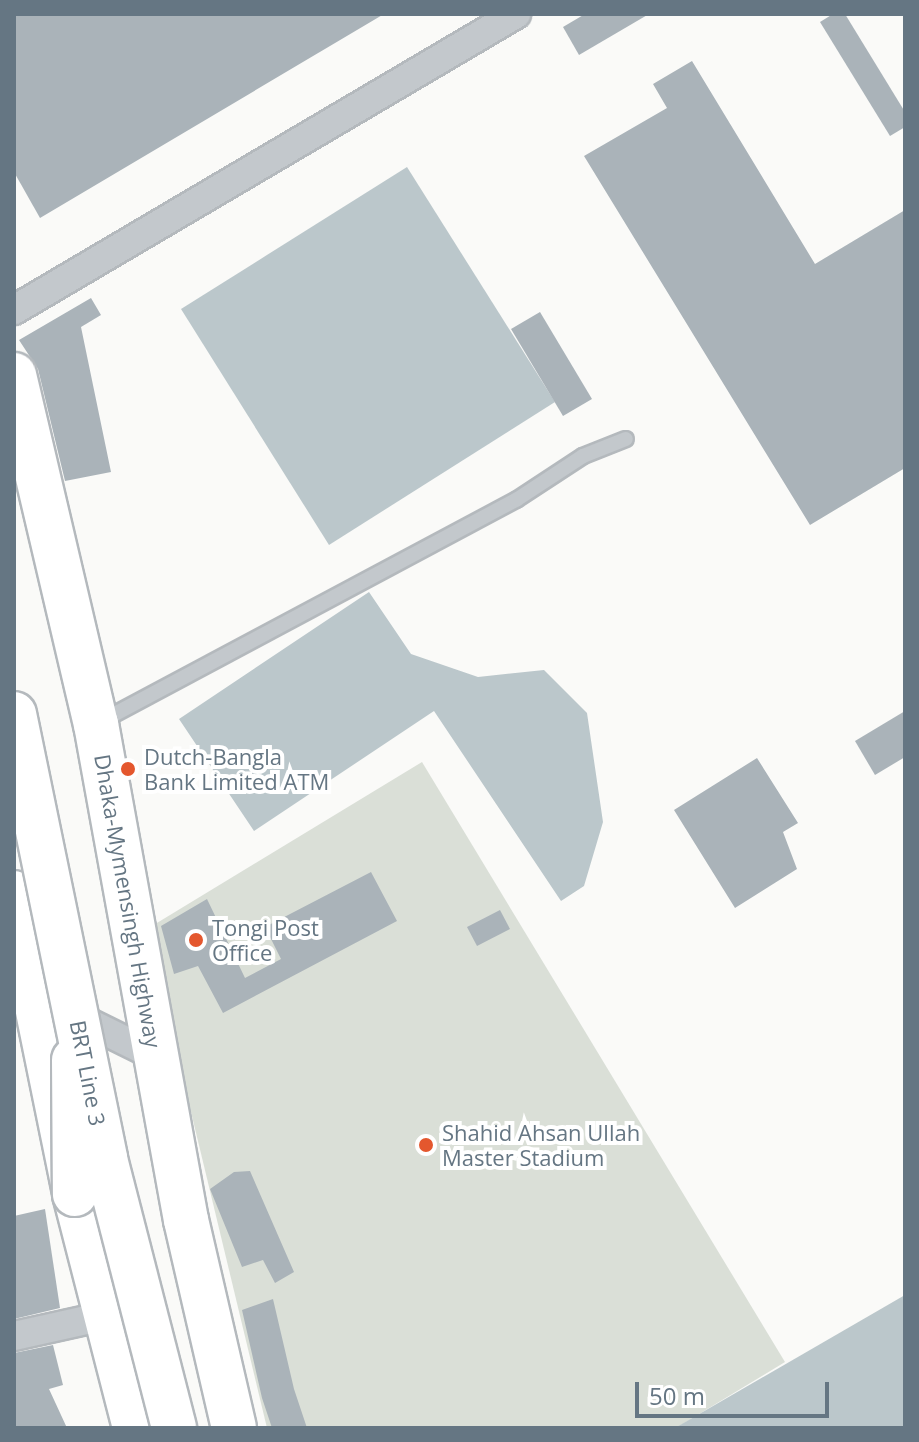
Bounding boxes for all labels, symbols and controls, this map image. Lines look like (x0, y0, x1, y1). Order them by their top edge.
place label: Dutch-Bangla Bank Limited ATM (144, 743, 329, 794)
street label: Dhaka-Mymensingh Highway (89, 752, 167, 1050)
marker: Dutch-Bangla Bank Limited ATM (119, 760, 137, 778)
place label: Tongi Post Office (212, 914, 319, 966)
marker: Tongi Post Office (187, 931, 205, 949)
street label: BRT Line 3 (65, 1018, 111, 1128)
place label: Shahid Ahsan Ullah Master Stadium (442, 1119, 640, 1170)
marker: Shahid Ahsan Ullah Master Stadium (417, 1136, 435, 1154)
scale bar (639, 1366, 833, 1416)
text: 50 m (649, 1379, 705, 1412)

